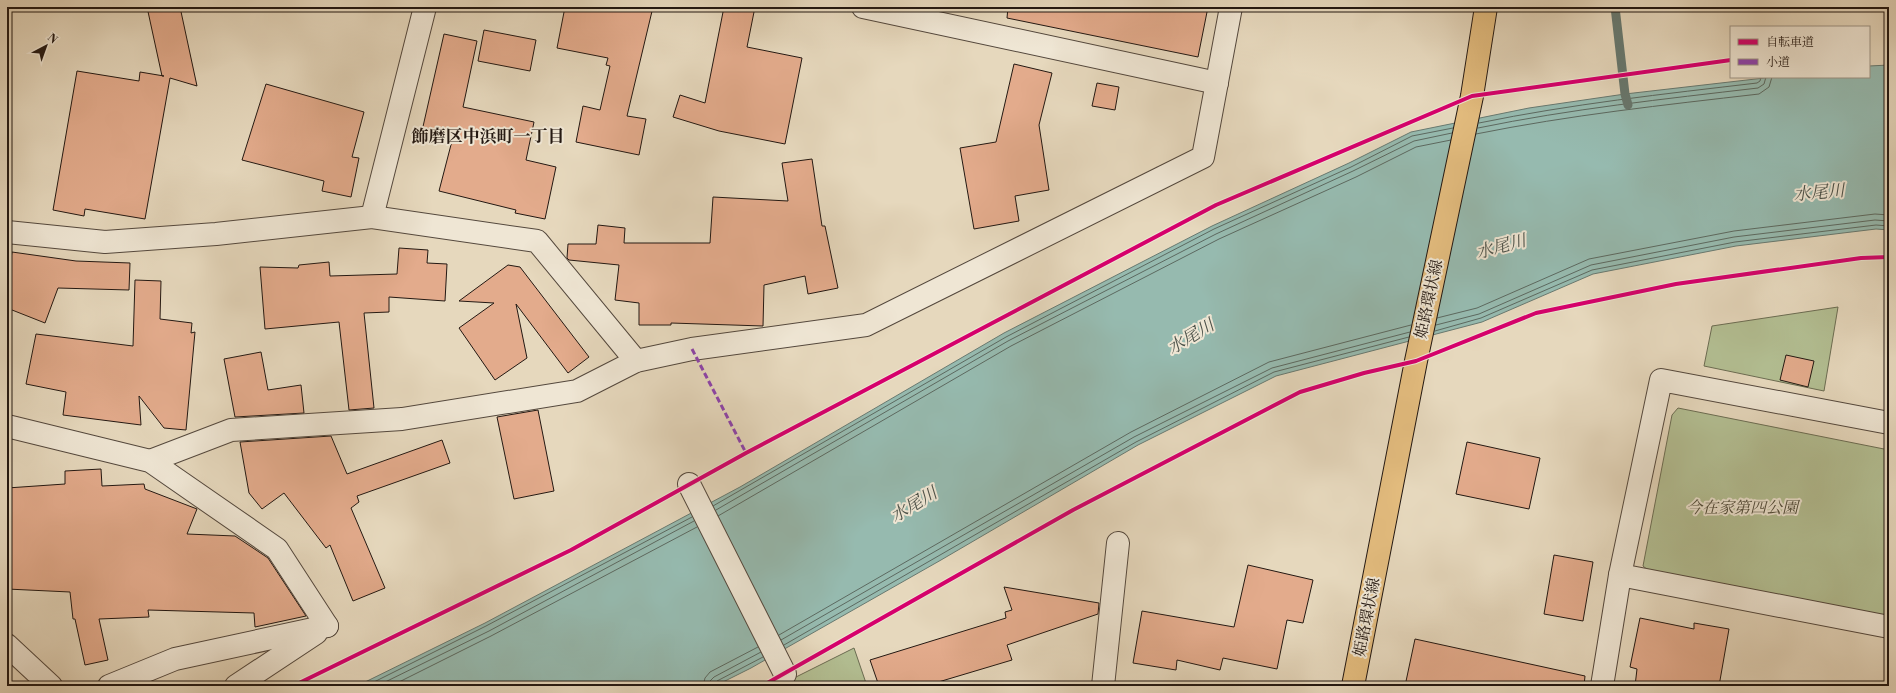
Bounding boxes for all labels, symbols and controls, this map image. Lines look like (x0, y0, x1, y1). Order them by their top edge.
north arrow (26, 26, 66, 66)
legend (1730, 26, 1870, 78)
text: N (44, 31, 60, 48)
text: 自転車道 (1766, 35, 1814, 50)
text: 小道 (1766, 55, 1790, 70)
district label: 飾磨区中浜町一丁目 (412, 126, 565, 148)
water label: 水尾川 (1793, 180, 1847, 206)
water label: 水尾川 (1474, 229, 1530, 264)
street label: 姫路環状線 (1411, 258, 1447, 340)
water label: 水尾川 (1163, 313, 1220, 360)
water label: 水尾川 (886, 481, 943, 528)
park label: 今在家第四公園 (1686, 498, 1801, 518)
street label: 姫路環状線 (1350, 576, 1384, 658)

